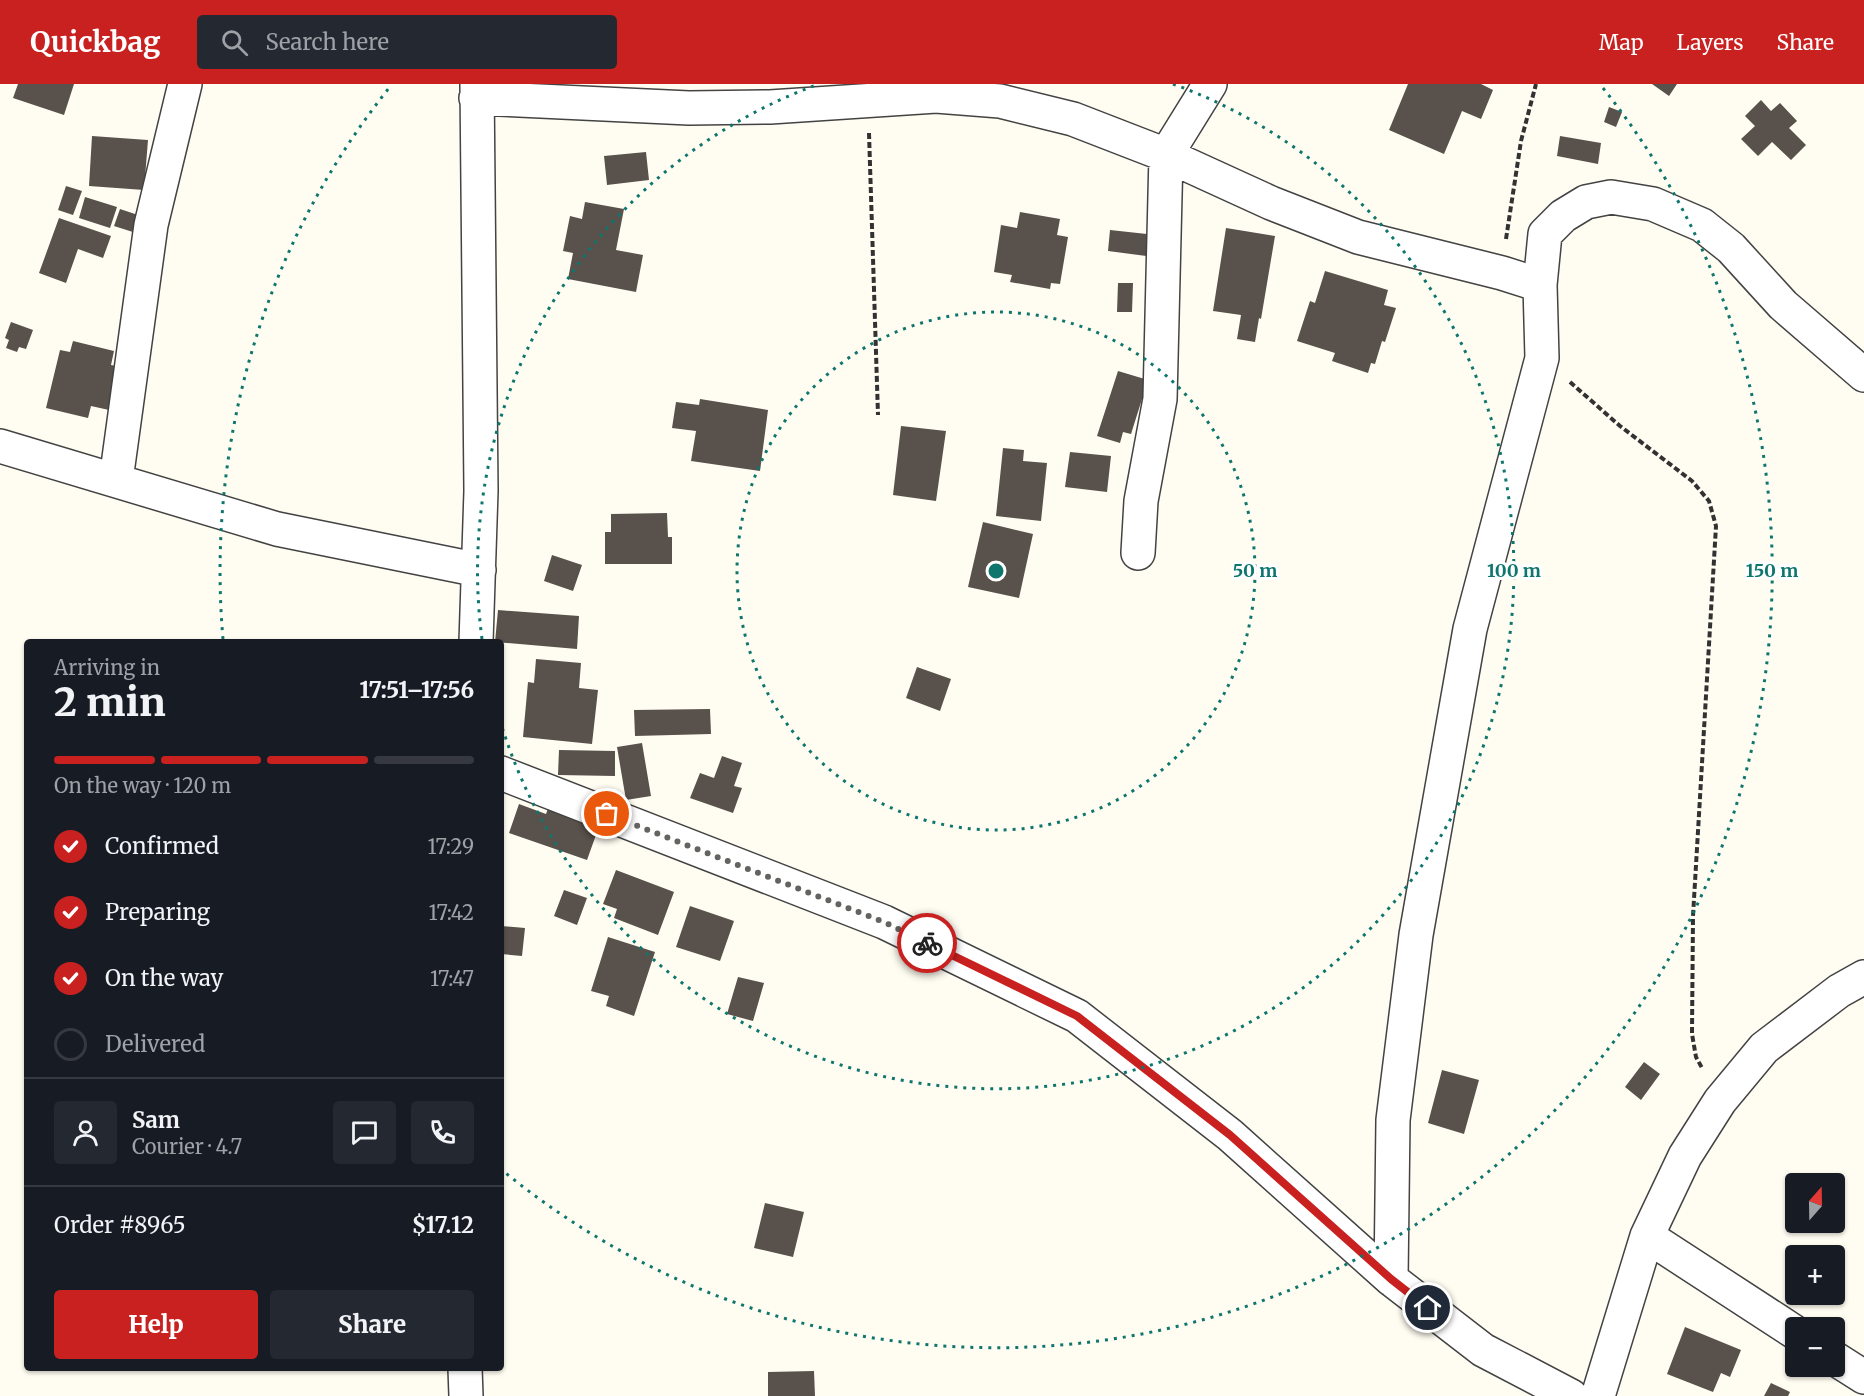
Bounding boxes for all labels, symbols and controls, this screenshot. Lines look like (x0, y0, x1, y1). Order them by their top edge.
search box (197, 15, 617, 69)
text: Quickbag (30, 24, 161, 60)
icon: search (218, 26, 251, 59)
text: Search here (266, 28, 389, 56)
text: Map (1599, 29, 1644, 56)
text: Layers (1677, 29, 1744, 56)
text: Share (1777, 29, 1834, 56)
text: 50 m (1233, 559, 1277, 582)
text: 100 m (1487, 559, 1541, 582)
text: 150 m (1746, 559, 1798, 582)
centre of rings (986, 561, 1006, 581)
text: Arriving in (54, 655, 160, 680)
text: 17:51–17:56 (359, 676, 474, 704)
text: 2 min (54, 678, 166, 727)
text: On the way · 120 m (54, 773, 231, 798)
pin (581, 788, 632, 839)
icon: bag (590, 797, 623, 830)
icon: check (54, 830, 87, 863)
text: Confirmed (105, 832, 219, 860)
text: 17:29 (428, 834, 474, 859)
icon: check (54, 896, 87, 929)
text: Preparing (105, 898, 210, 926)
text: 17:42 (429, 900, 474, 925)
courier (897, 913, 957, 973)
icon: bike (911, 927, 944, 960)
icon: check (54, 962, 87, 995)
text: On the way (105, 964, 223, 992)
text: 17:47 (430, 966, 474, 991)
text: Delivered (105, 1030, 205, 1058)
button: person (54, 1101, 117, 1164)
button: chat (333, 1101, 396, 1164)
button: phone (411, 1101, 474, 1164)
text: Sam (132, 1106, 180, 1134)
text: Courier · 4.7 (132, 1134, 242, 1159)
north arrow (1785, 1173, 1845, 1233)
map controls (1785, 1173, 1845, 1377)
text: Order #8965 (54, 1211, 186, 1239)
text: $17.12 (412, 1211, 474, 1239)
button: + (1785, 1245, 1845, 1305)
pin (1402, 1282, 1453, 1333)
button: Help (54, 1290, 258, 1359)
button: Share (270, 1290, 474, 1359)
icon: home (1411, 1291, 1444, 1324)
button: − (1785, 1317, 1845, 1377)

